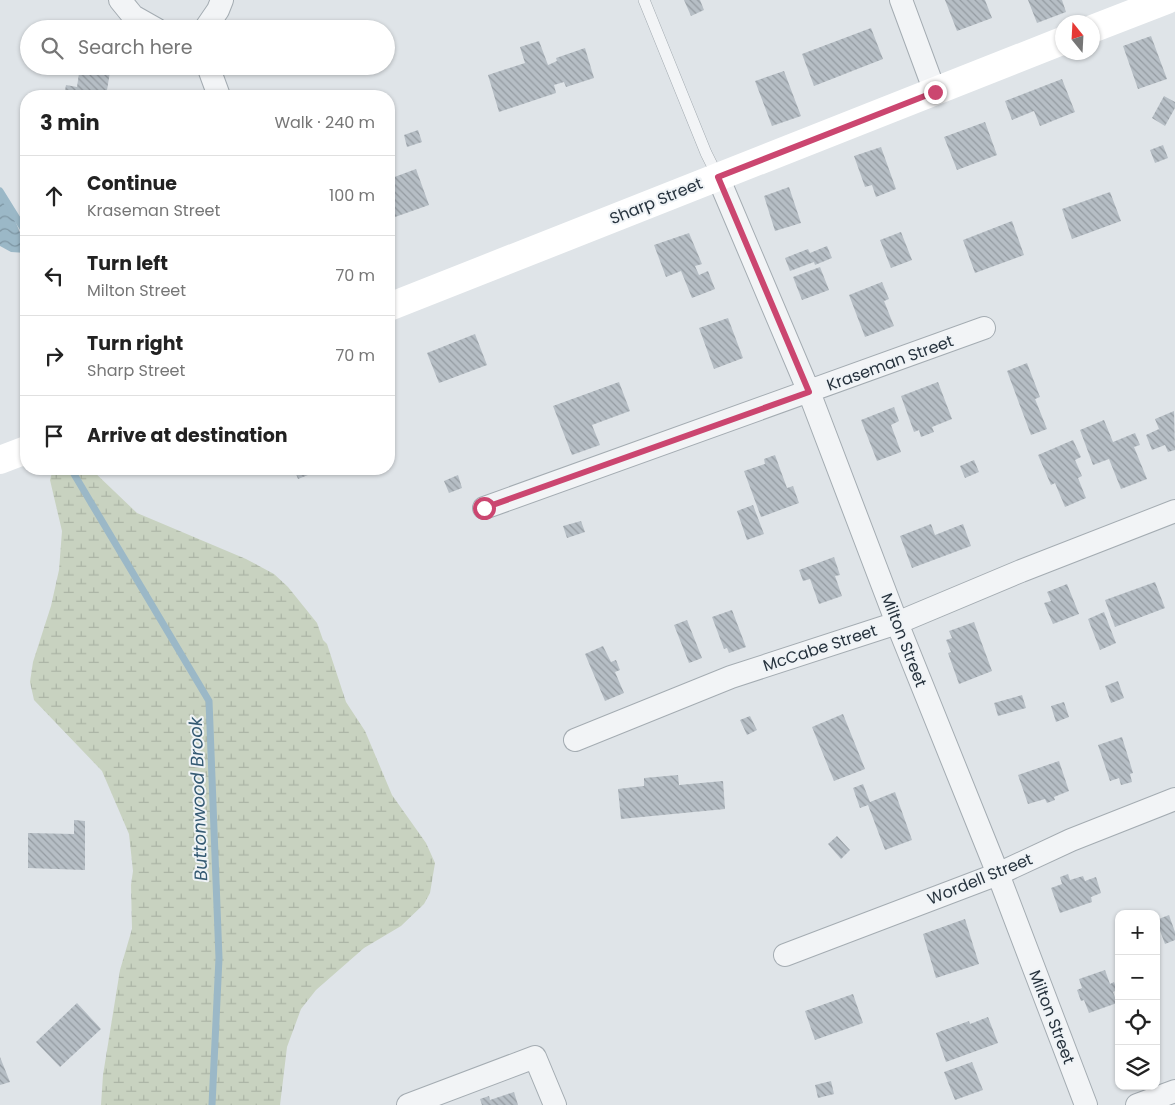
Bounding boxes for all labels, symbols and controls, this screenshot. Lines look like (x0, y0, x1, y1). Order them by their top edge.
north arrow (1055, 15, 1100, 60)
search box (20, 20, 395, 75)
icon: search (38, 34, 66, 62)
text: Search here (78, 34, 192, 61)
route end (924, 81, 947, 104)
text: 3 min (40, 108, 100, 137)
text: Walk · 240 m (274, 111, 375, 134)
text: Continue (87, 170, 177, 197)
street label: Sharp Street (606, 172, 706, 230)
icon: ahead (40, 182, 68, 210)
text: 100 m (329, 184, 375, 207)
text: Kraseman Street (87, 199, 220, 222)
text: Turn left (87, 250, 168, 277)
icon: left (40, 262, 68, 290)
text: 70 m (335, 264, 375, 287)
text: Milton Street (87, 279, 186, 302)
street label: Kraseman Street (823, 329, 957, 397)
text: Turn right (87, 330, 183, 357)
icon: right (40, 342, 68, 370)
text: 70 m (335, 344, 375, 367)
text: Sharp Street (87, 359, 185, 382)
icon: arrive (40, 422, 68, 450)
text: Arrive at destination (87, 422, 288, 449)
route start (473, 497, 496, 520)
street label: Milton Street (876, 590, 933, 691)
street label: McCabe Street (760, 619, 880, 677)
water label: Buttonwood Brook (183, 716, 213, 881)
street label: Wordell Street (924, 847, 1036, 911)
map controls (1115, 910, 1160, 1090)
button: + (1115, 910, 1160, 955)
button: − (1115, 955, 1160, 1000)
street label: Milton Street (1024, 967, 1081, 1068)
button: locate (1115, 1000, 1160, 1045)
button: layers (1115, 1045, 1160, 1090)

